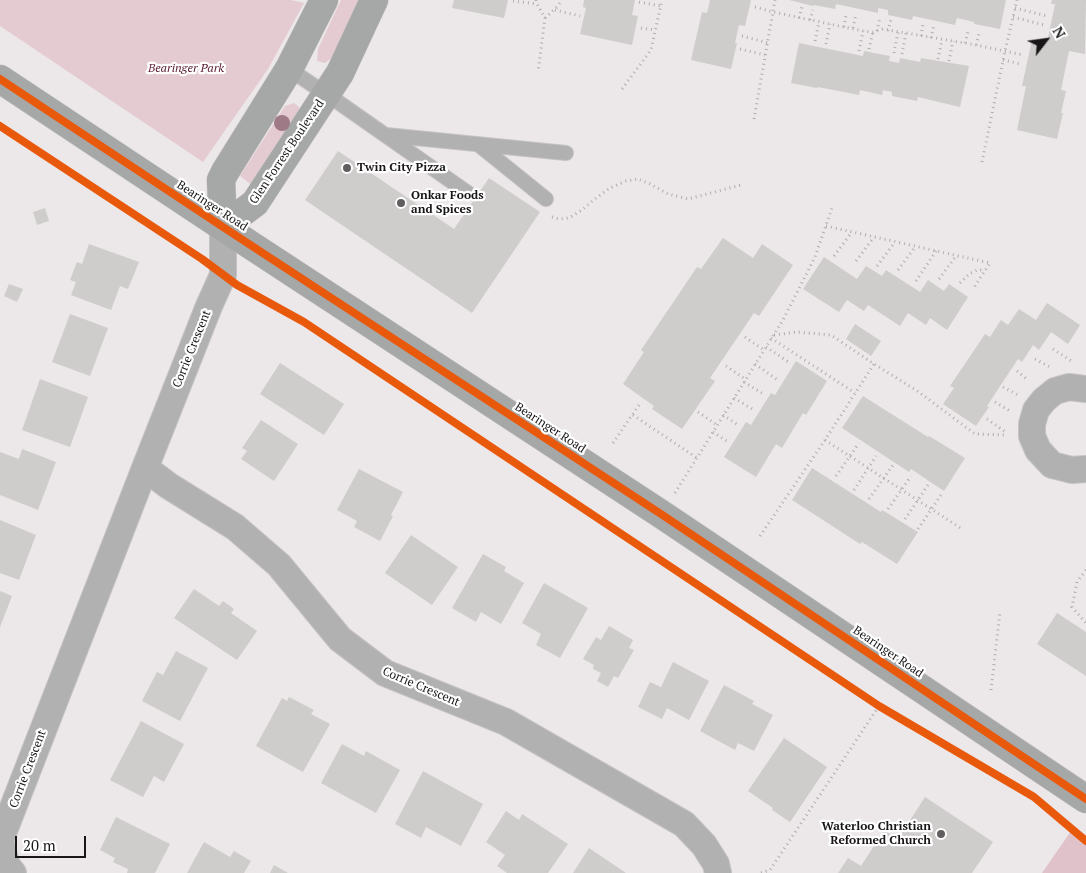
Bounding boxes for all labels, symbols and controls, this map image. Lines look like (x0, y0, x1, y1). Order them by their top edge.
north arrow (1021, 15, 1071, 65)
text: N (1049, 23, 1070, 42)
park label: Bearinger Park (148, 62, 224, 76)
street label: Glen Forrest Boulevard (247, 97, 327, 207)
place label: Twin City Pizza (357, 161, 446, 175)
marker: Twin City Pizza (341, 162, 353, 174)
street label: Bearinger Road (174, 178, 250, 234)
place label: Onkar Foods and Spices (411, 189, 484, 217)
marker: Onkar Foods and Spices (395, 197, 407, 209)
street label: Corrie Crescent (170, 308, 214, 390)
street label: Bearinger Road (512, 400, 588, 456)
street label: Bearinger Road (850, 623, 926, 681)
street label: Corrie Crescent (380, 664, 462, 710)
street label: Corrie Crescent (7, 728, 49, 810)
place label: Waterloo Christian Reformed Church (822, 820, 931, 848)
scale bar (18, 826, 89, 858)
marker: Waterloo Christian Reformed Church (935, 828, 947, 840)
text: 20 m (23, 835, 56, 855)

